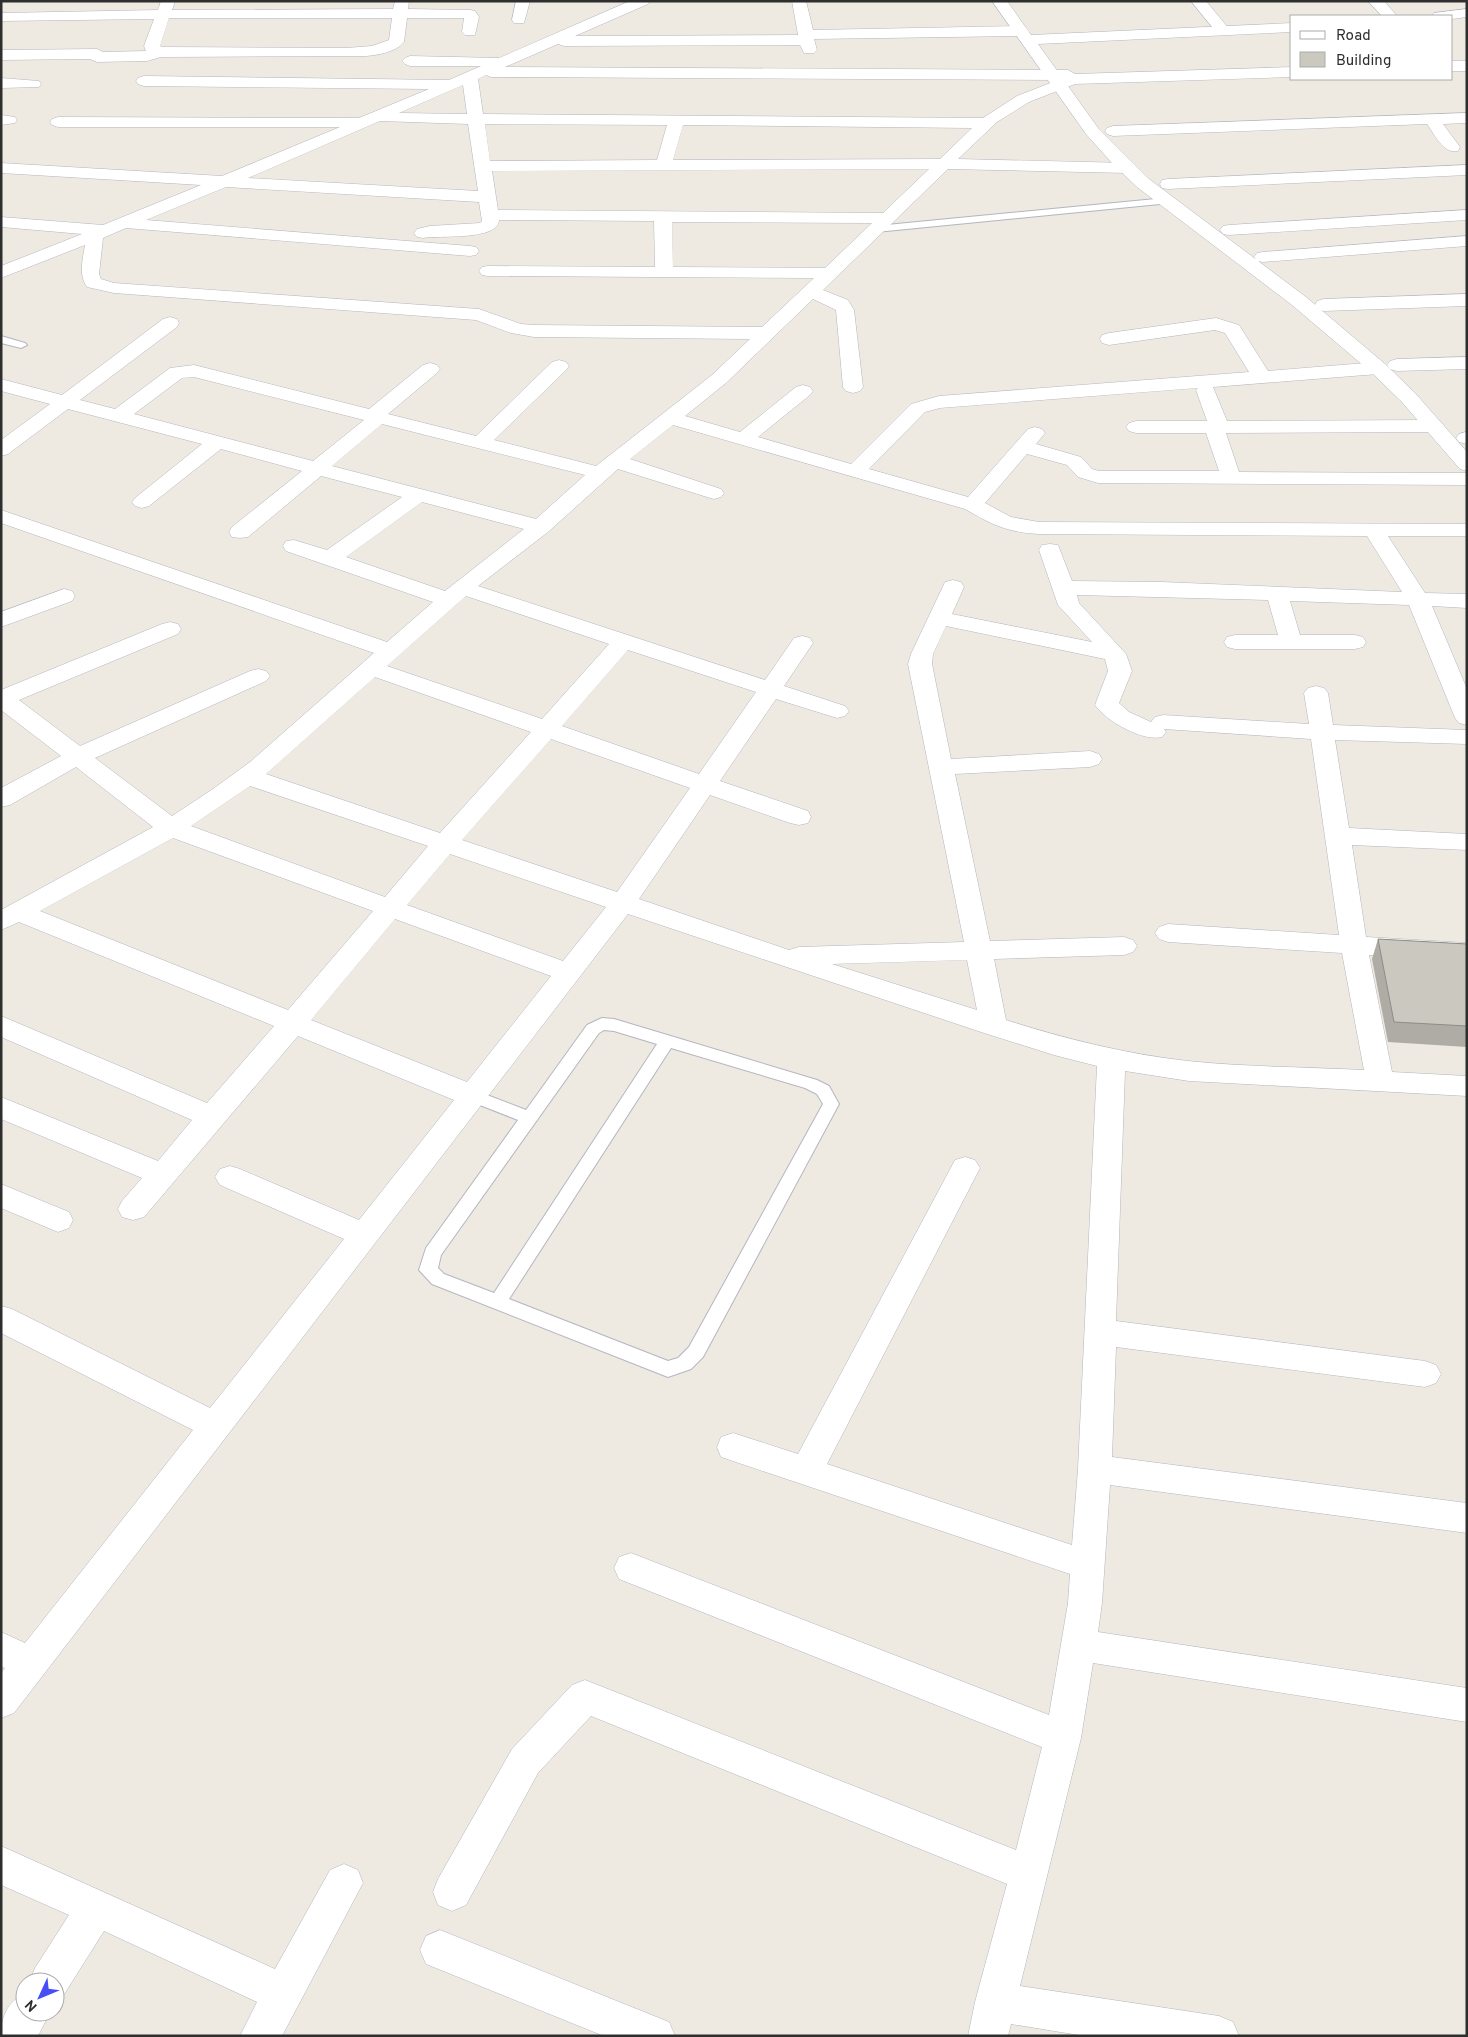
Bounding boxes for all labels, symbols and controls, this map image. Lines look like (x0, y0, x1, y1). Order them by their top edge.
legend (1290, 15, 1453, 80)
text: Road (1336, 27, 1371, 46)
text: Building (1336, 52, 1391, 71)
north arrow (15, 1972, 65, 2022)
text: N (22, 1995, 41, 2015)

